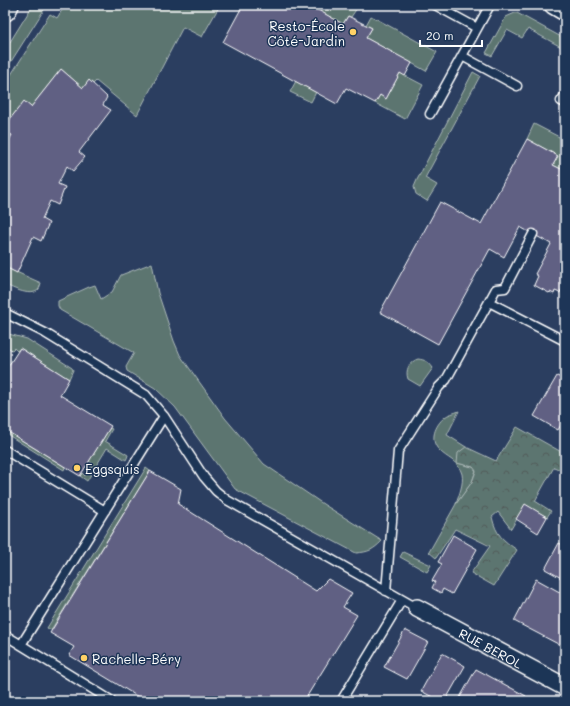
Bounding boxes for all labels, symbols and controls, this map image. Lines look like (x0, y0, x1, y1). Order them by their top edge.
place label: Resto-École Côté-Jardin (268, 17, 345, 49)
scale bar (420, 22, 482, 48)
marker: Resto-École Côté-Jardin (348, 27, 358, 37)
text: 20 m (426, 27, 454, 43)
place label: Eggsquis (85, 460, 140, 477)
marker: Eggsquis (72, 463, 82, 473)
street label: RUE BEROL (456, 624, 526, 672)
place label: Rachelle-Béry (92, 650, 181, 667)
marker: Rachelle-Béry (79, 653, 89, 663)

